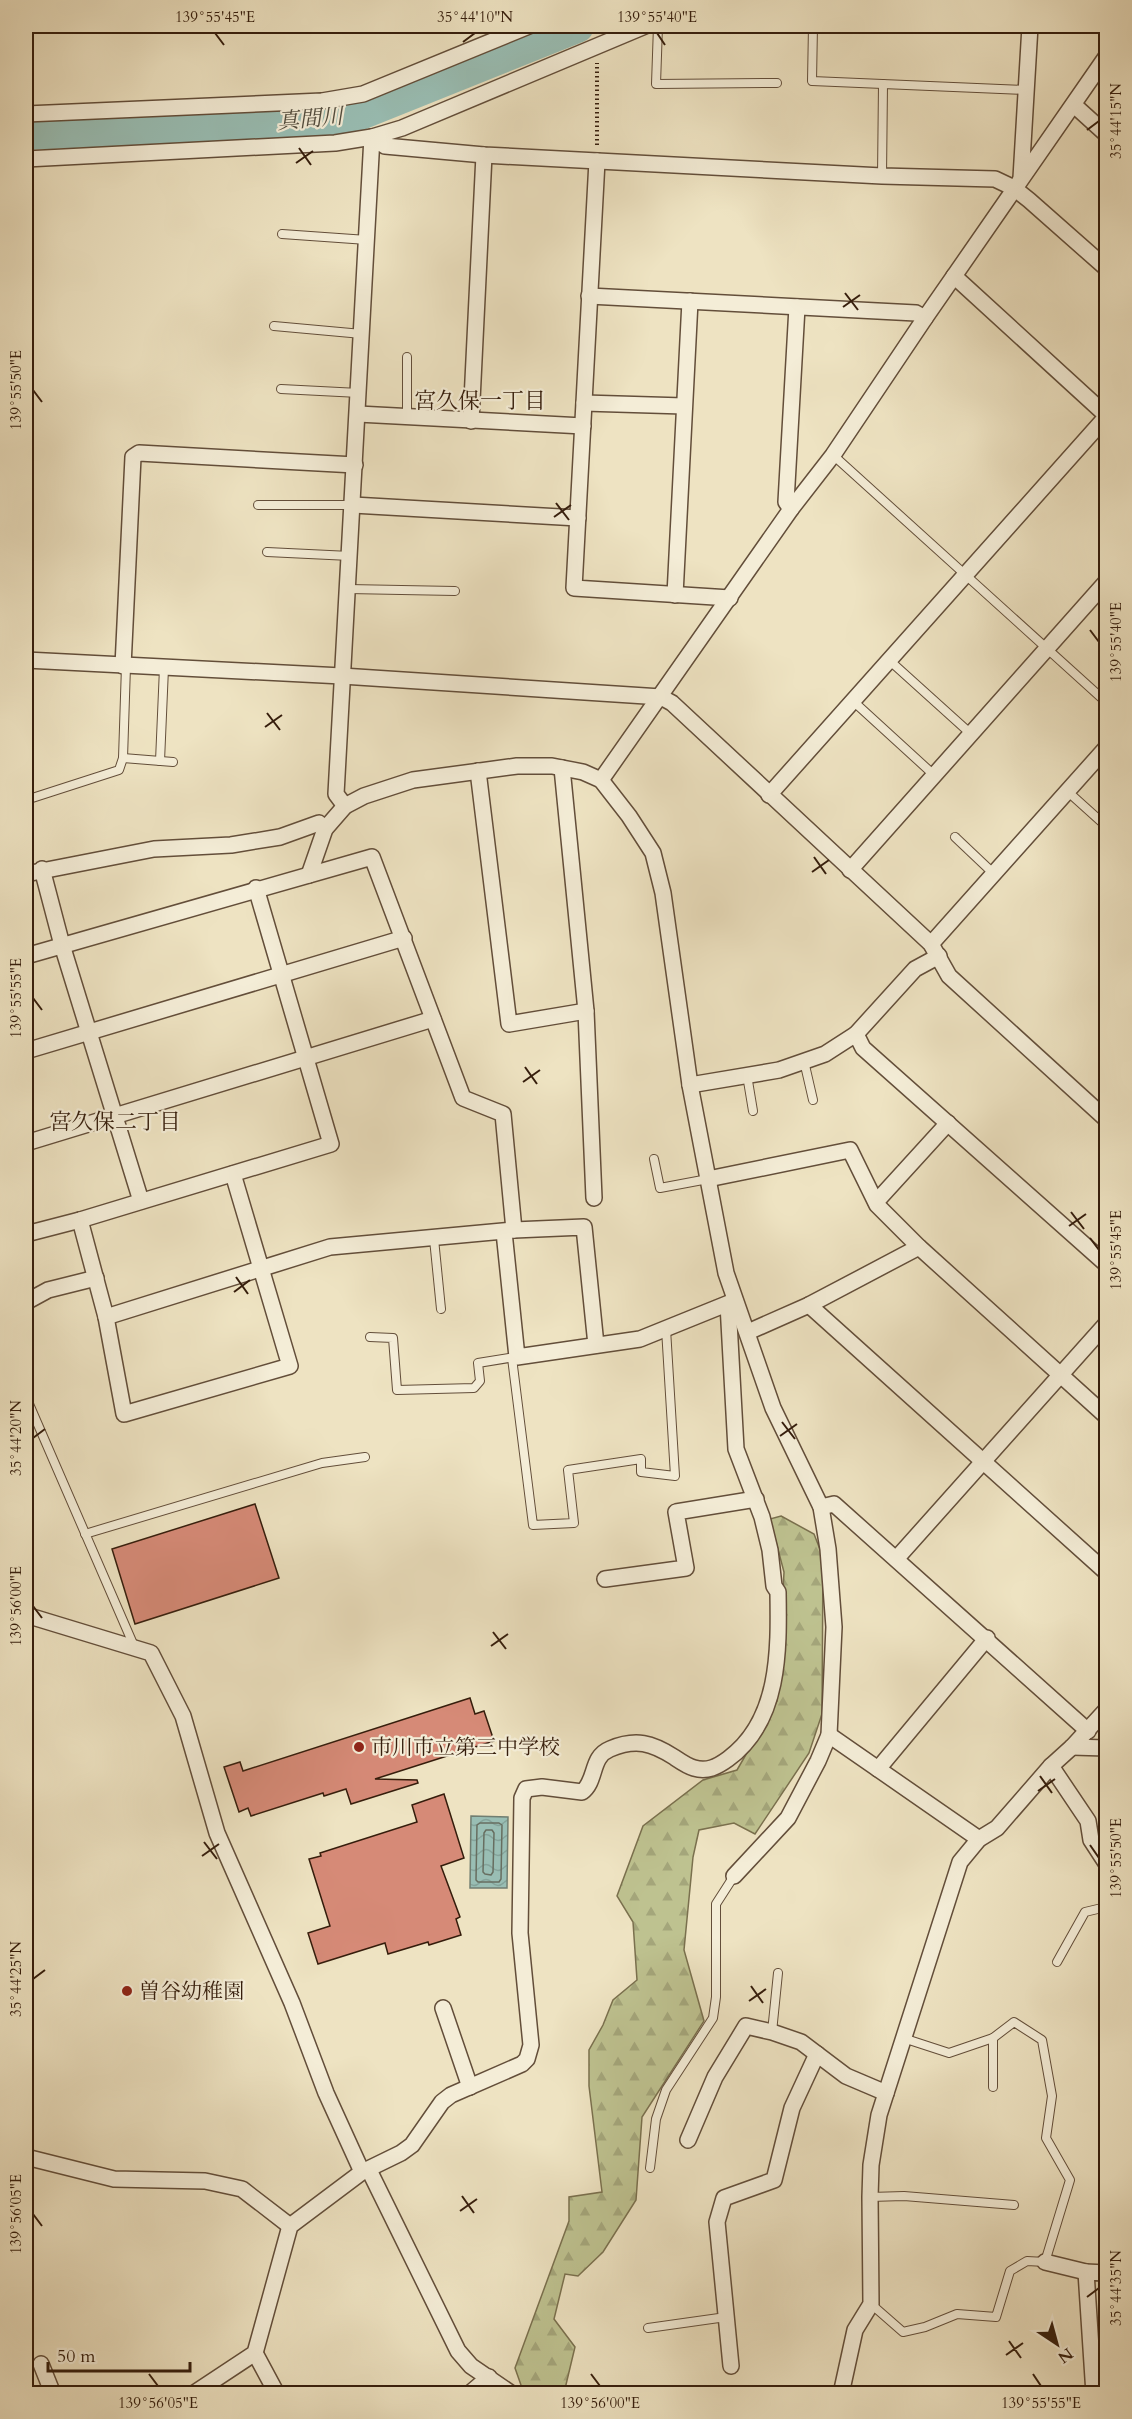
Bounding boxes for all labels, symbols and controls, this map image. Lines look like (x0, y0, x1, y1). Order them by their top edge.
text: 139°55'45"E (175, 7, 255, 27)
text: 35°44'10"N (437, 7, 513, 27)
text: 139°55'40"E (617, 7, 697, 27)
text: 35°44'15"N (1106, 83, 1126, 159)
water label: 真間川 (276, 101, 346, 137)
text: 139°55'50"E (6, 350, 26, 430)
district label: 宮久保一丁目 (414, 386, 546, 416)
text: 139°55'40"E (1106, 602, 1126, 682)
text: 139°55'55"E (6, 958, 26, 1038)
district label: 宮久保二丁目 (49, 1107, 181, 1137)
text: 139°55'45"E (1106, 1210, 1126, 1290)
text: 35°44'20"N (6, 1400, 26, 1476)
text: 139°56'00"E (6, 1566, 26, 1646)
place label: 市川市立第三中学校 (371, 1733, 560, 1762)
marker: 市川市立第三中学校 (352, 1740, 366, 1754)
text: 139°55'50"E (1106, 1818, 1126, 1898)
text: 35°44'25"N (6, 1941, 26, 2017)
place label: 曽谷幼稚園 (139, 1977, 244, 2006)
marker: 曽谷幼稚園 (120, 1984, 134, 1998)
text: 139°56'05"E (6, 2174, 26, 2254)
text: 35°44'35"N (1106, 2250, 1126, 2326)
north arrow (1027, 2314, 1087, 2374)
scale bar (48, 2335, 190, 2373)
text: N (1053, 2342, 1077, 2368)
text: 50 m (57, 2344, 96, 2369)
text: 139°56'05"E (118, 2393, 198, 2413)
text: 139°56'00"E (560, 2393, 640, 2413)
text: 139°55'55"E (1001, 2393, 1081, 2413)

